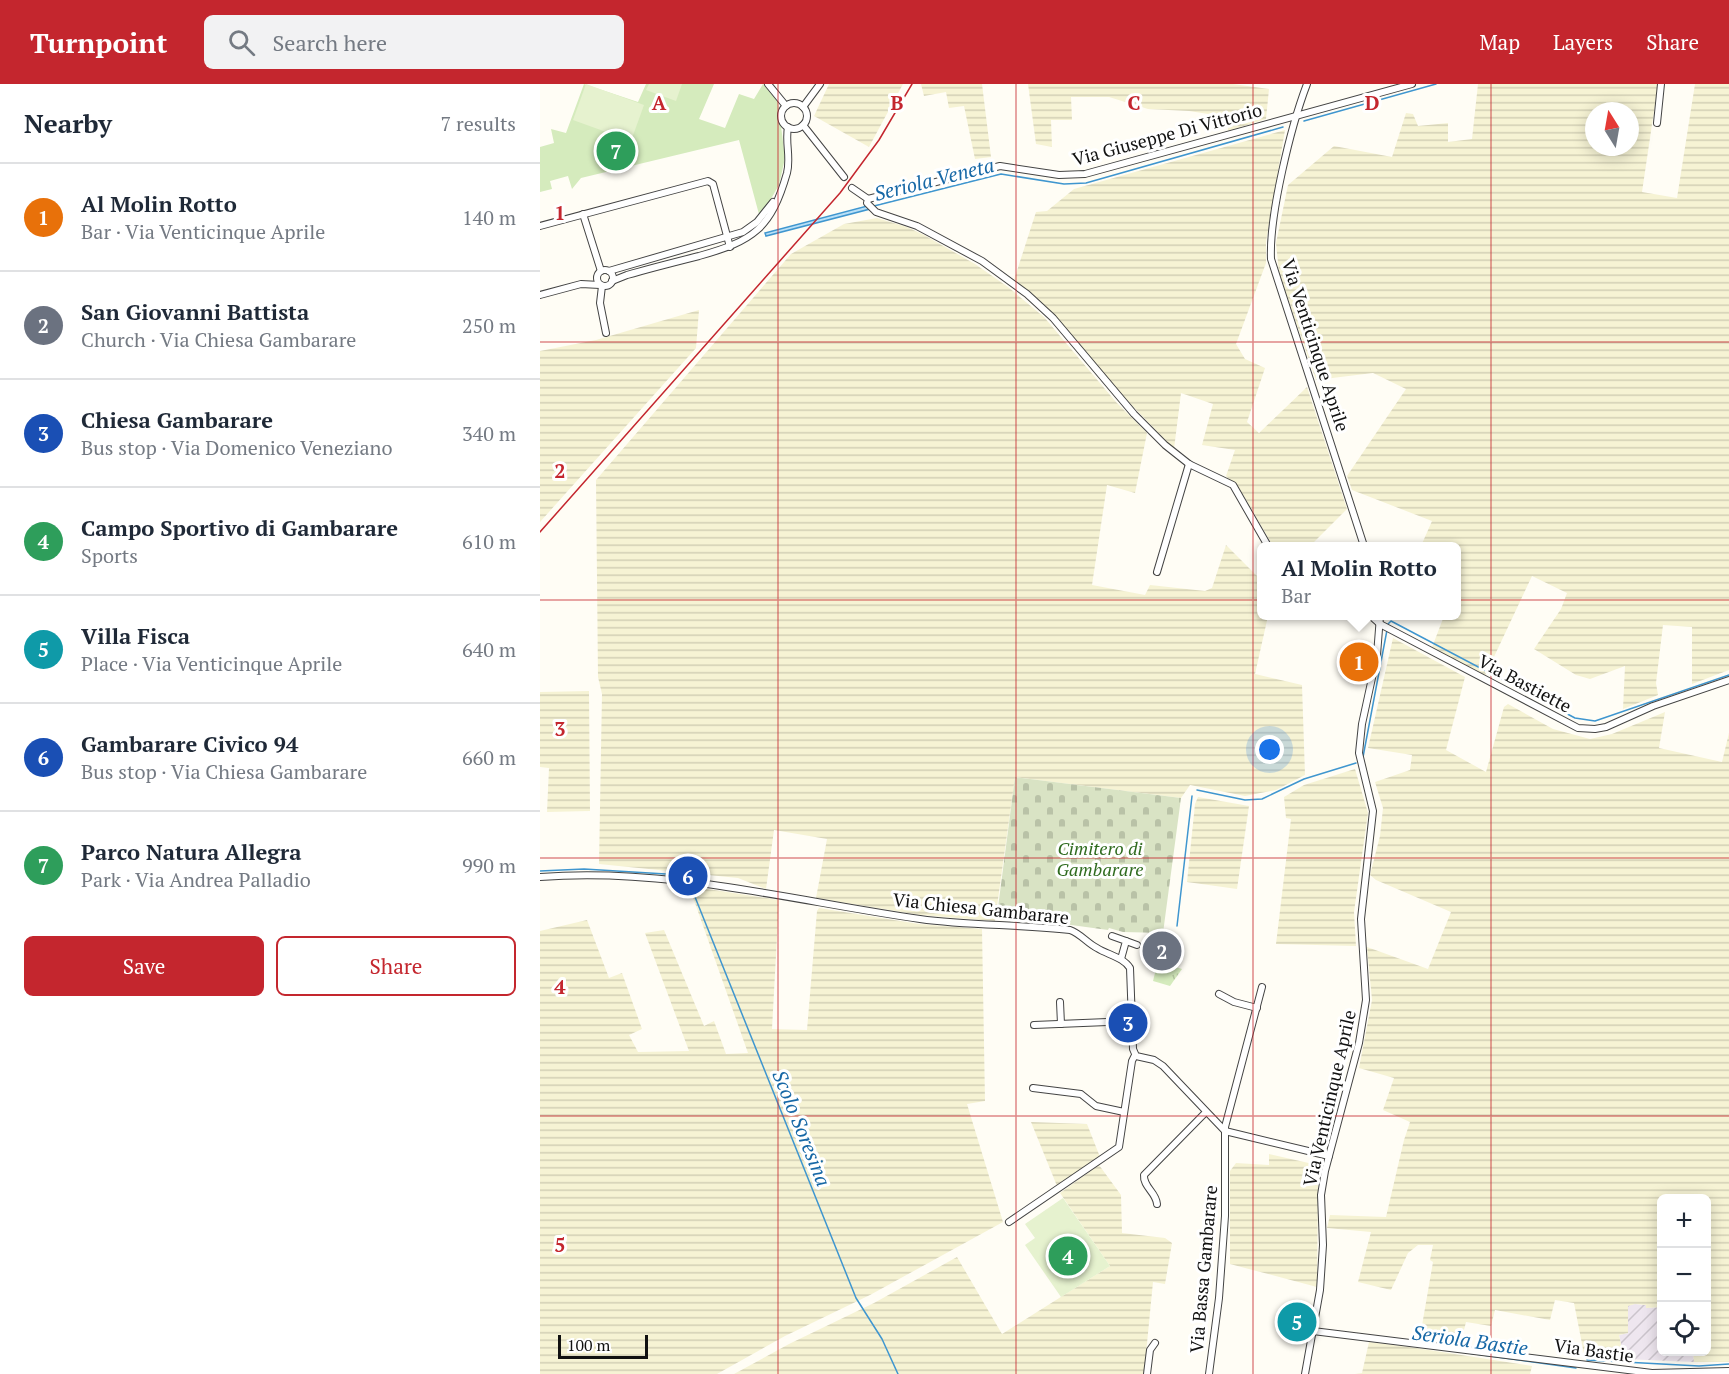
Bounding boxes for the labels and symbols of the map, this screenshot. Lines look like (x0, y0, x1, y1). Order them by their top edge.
text: A (652, 89, 667, 116)
text: B (891, 89, 904, 116)
text: C (1127, 89, 1141, 116)
text: D (1365, 89, 1379, 116)
street label: Via Giuseppe Di Vittorio (1070, 97, 1264, 171)
north arrow (1585, 102, 1639, 156)
pin: 7 (596, 128, 636, 174)
water label: Seriola Veneta (871, 151, 997, 207)
text: 1 (554, 199, 566, 226)
street label: Via Venticinque Aprile (1277, 256, 1355, 434)
text: 2 (554, 457, 566, 484)
pin: 1 (1340, 640, 1378, 684)
street label: Via Bastiette (1474, 648, 1576, 718)
text: 3 (554, 715, 566, 742)
your location (1255, 735, 1284, 764)
park label: Cimitero di Gambarare (1056, 836, 1144, 881)
pin: 6 (668, 854, 708, 898)
street label: Via Chiesa Gambarare (892, 887, 1070, 929)
pin: 2 (1142, 928, 1182, 974)
text: 4 (554, 973, 566, 1000)
pin: 3 (1108, 1000, 1148, 1046)
street label: Via Venticinque Aprile (1297, 1007, 1361, 1189)
water label: Scolo Soresina (766, 1066, 838, 1190)
street label: Via Bassa Gambarare (1184, 1184, 1222, 1354)
text: 5 (554, 1231, 566, 1258)
pin: 4 (1048, 1234, 1088, 1278)
pin: 5 (1278, 1300, 1317, 1344)
water label: Seriola Bastie (1410, 1319, 1530, 1361)
scale bar (558, 1332, 648, 1360)
street label: Via Bastie (1553, 1333, 1635, 1367)

